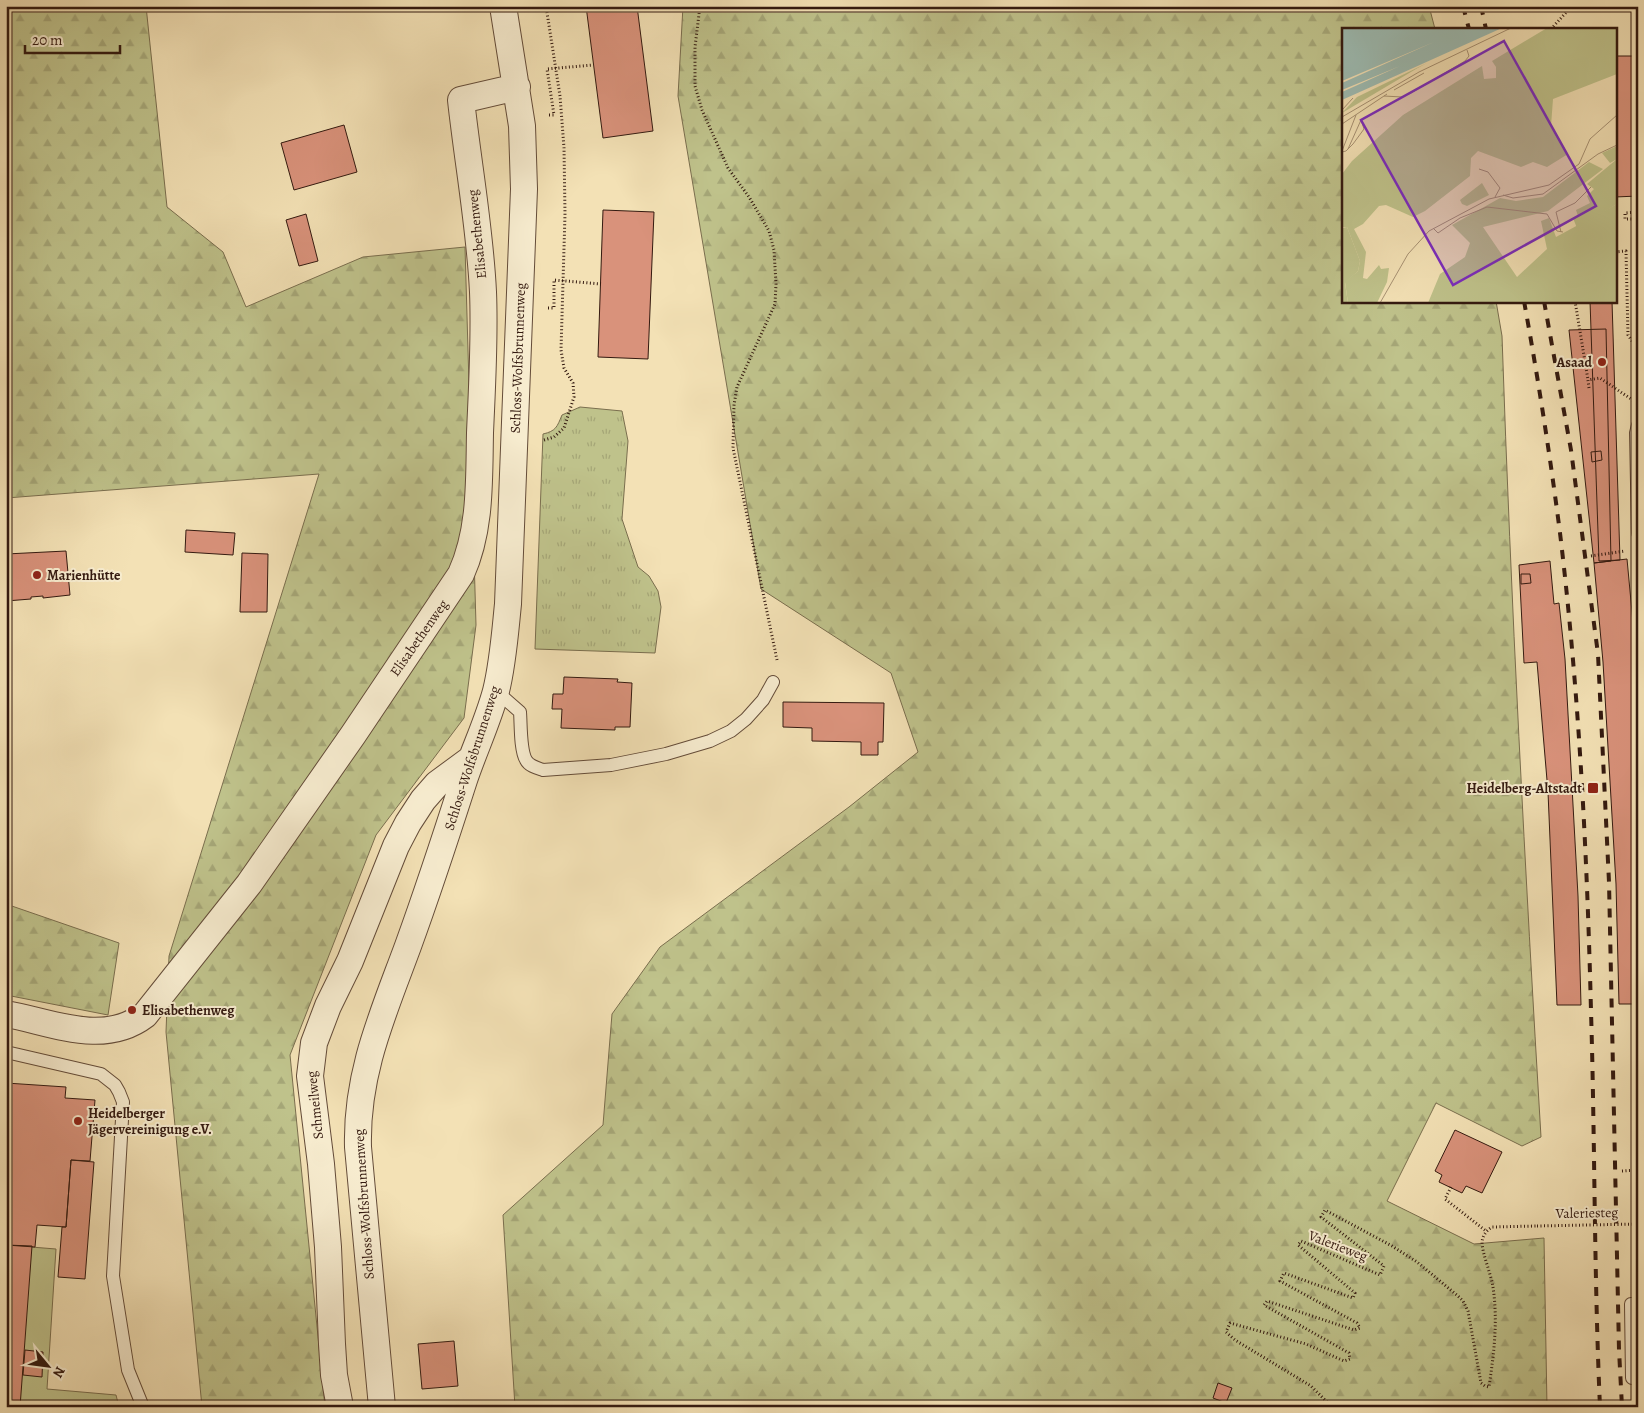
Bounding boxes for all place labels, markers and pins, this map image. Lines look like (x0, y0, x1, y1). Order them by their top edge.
place label: Asaad (1555, 353, 1592, 372)
marker: Asaad (1596, 356, 1608, 368)
place label: Marienhütte (47, 566, 121, 585)
marker: Marienhütte (31, 569, 43, 581)
place label: Heidelberg-Altstadt (1467, 779, 1582, 798)
marker: Heidelberg-Altstadt (1586, 781, 1600, 795)
place label: Elisabethenweg (142, 1001, 235, 1020)
marker: Elisabethenweg (126, 1004, 138, 1016)
place label: Heidelberger Jägervereinigung e.V. (88, 1104, 212, 1139)
marker: Heidelberger Jägervereinigung e.V. (72, 1115, 84, 1127)

